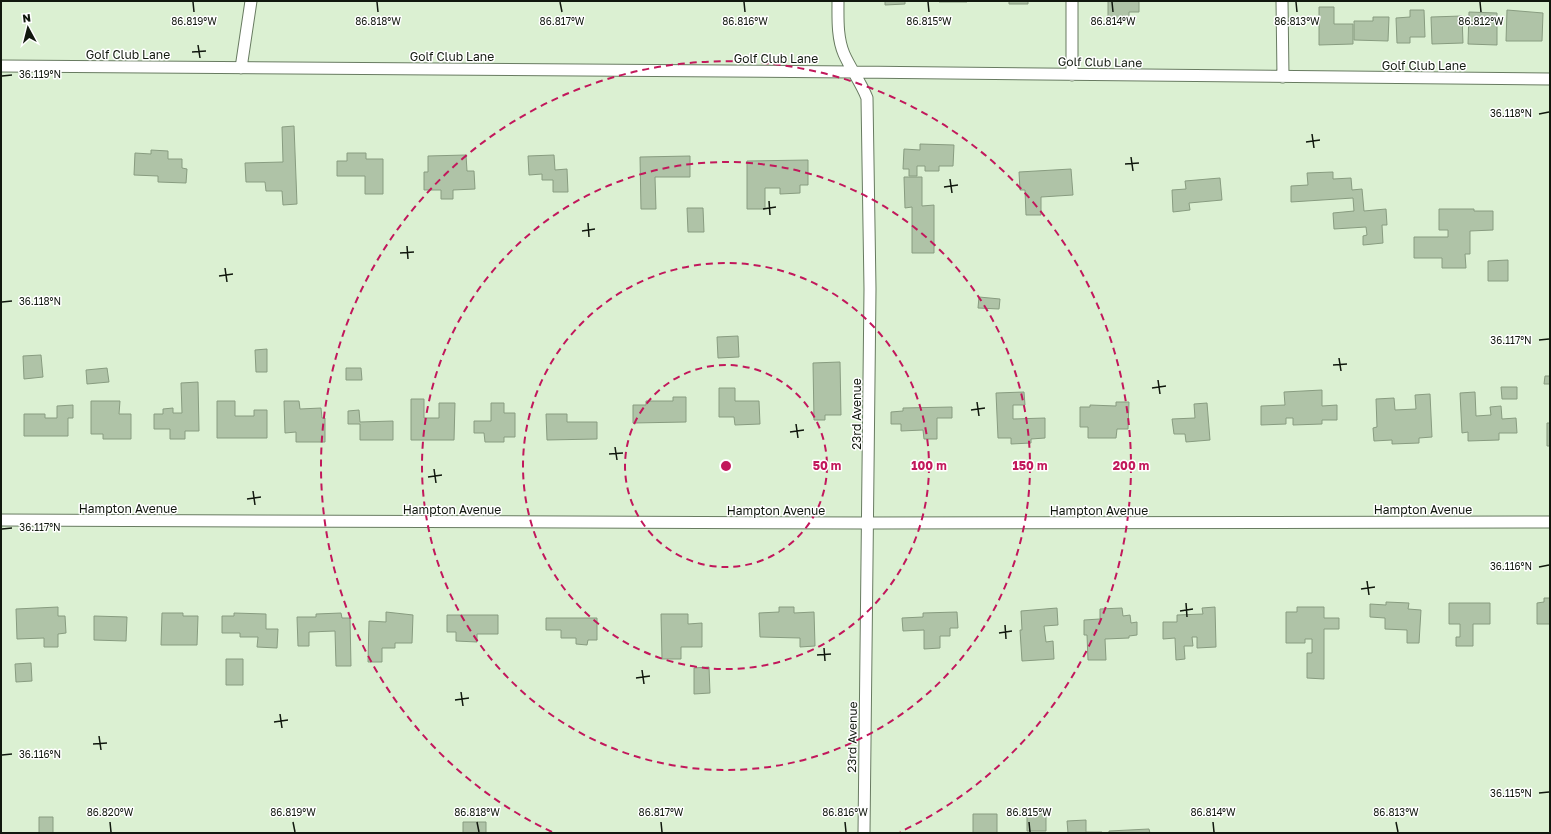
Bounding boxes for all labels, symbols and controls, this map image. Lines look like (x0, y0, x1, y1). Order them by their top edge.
north arrow (8, 8, 48, 48)
text: N (22, 11, 32, 25)
text: 86.819°W (171, 15, 217, 27)
text: 86.818°W (355, 15, 401, 27)
text: 86.817°W (540, 15, 585, 27)
text: 86.816°W (722, 15, 768, 27)
text: 86.815°W (906, 15, 952, 27)
text: 86.814°W (1090, 15, 1136, 27)
text: 86.813°W (1274, 15, 1320, 27)
text: 86.812°W (1458, 15, 1504, 27)
street label: Golf Club Lane (86, 47, 170, 62)
street label: Golf Club Lane (410, 49, 494, 64)
street label: Golf Club Lane (734, 51, 818, 66)
street label: Golf Club Lane (1058, 54, 1142, 70)
street label: Golf Club Lane (1382, 58, 1466, 73)
text: 36.119°N (19, 68, 61, 80)
text: 36.118°N (1490, 107, 1532, 119)
text: 36.118°N (19, 295, 61, 307)
text: 36.117°N (1490, 334, 1532, 346)
street label: 23rd Avenue (849, 378, 864, 450)
text: 50 m (813, 458, 841, 473)
text: 100 m (911, 458, 947, 473)
text: 150 m (1013, 458, 1047, 473)
text: 200 m (1113, 458, 1149, 473)
centre of rings (719, 459, 733, 473)
street label: Hampton Avenue (79, 501, 177, 516)
street label: Hampton Avenue (403, 502, 501, 517)
street label: Hampton Avenue (1374, 502, 1472, 517)
street label: Hampton Avenue (727, 503, 825, 518)
street label: Hampton Avenue (1050, 503, 1148, 518)
text: 36.117°N (19, 521, 61, 533)
text: 36.116°N (1490, 560, 1532, 572)
street label: 23rd Avenue (844, 701, 860, 773)
text: 36.116°N (19, 748, 61, 760)
text: 36.115°N (1490, 787, 1532, 799)
text: 86.820°W (87, 806, 134, 818)
text: 86.819°W (270, 806, 316, 818)
text: 86.818°W (454, 806, 500, 818)
text: 86.817°W (639, 806, 684, 818)
text: 86.816°W (822, 806, 868, 818)
text: 86.815°W (1006, 806, 1052, 818)
text: 86.814°W (1190, 806, 1236, 818)
text: 86.813°W (1373, 806, 1419, 818)

